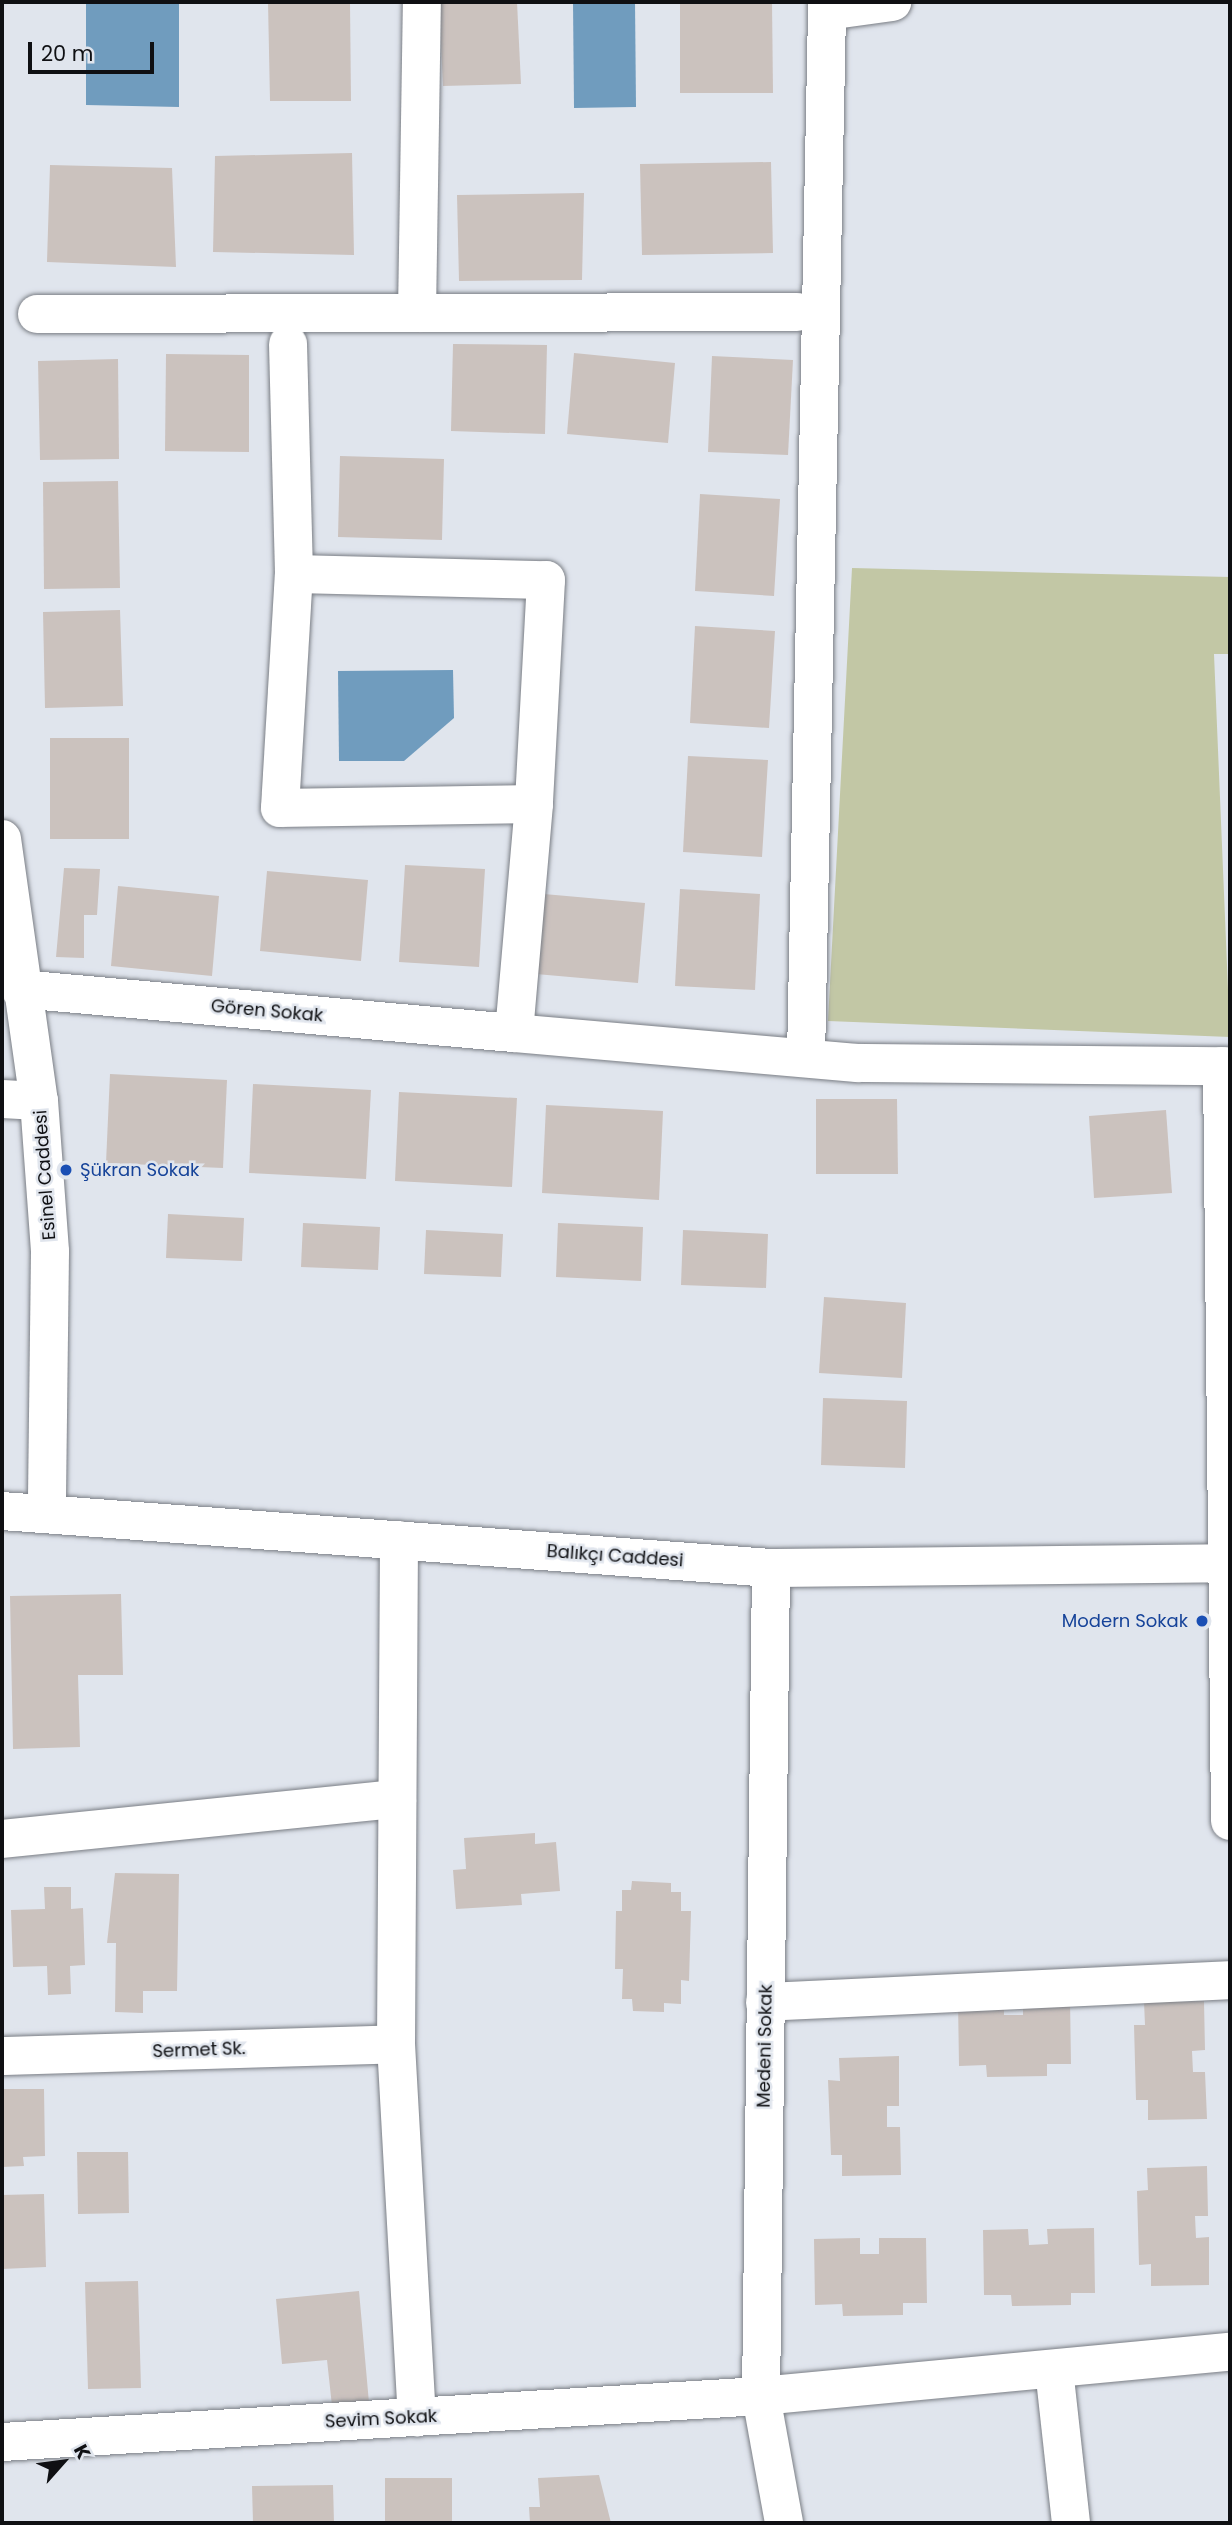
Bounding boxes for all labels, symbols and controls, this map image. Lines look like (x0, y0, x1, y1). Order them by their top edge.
scale bar (32, 28, 158, 72)
text: 20 m (41, 39, 94, 68)
street label: Gören Sokak (210, 995, 324, 1027)
street label: Esinel Caddesi (30, 1109, 60, 1241)
place label: Şükran Sokak (80, 1159, 199, 1181)
marker: Şükran Sokak (58, 1162, 74, 1178)
street label: Balıkçı Caddesi (546, 1540, 684, 1572)
place label: Modern Sokak (1062, 1610, 1188, 1632)
marker: Modern Sokak (1194, 1613, 1210, 1629)
street label: Medeni Sokak (753, 1984, 777, 2108)
street label: Sermet Sk. (152, 2038, 246, 2062)
street label: Sevim Sokak (324, 2405, 438, 2433)
north arrow (28, 2427, 98, 2497)
text: K (67, 2440, 97, 2464)

